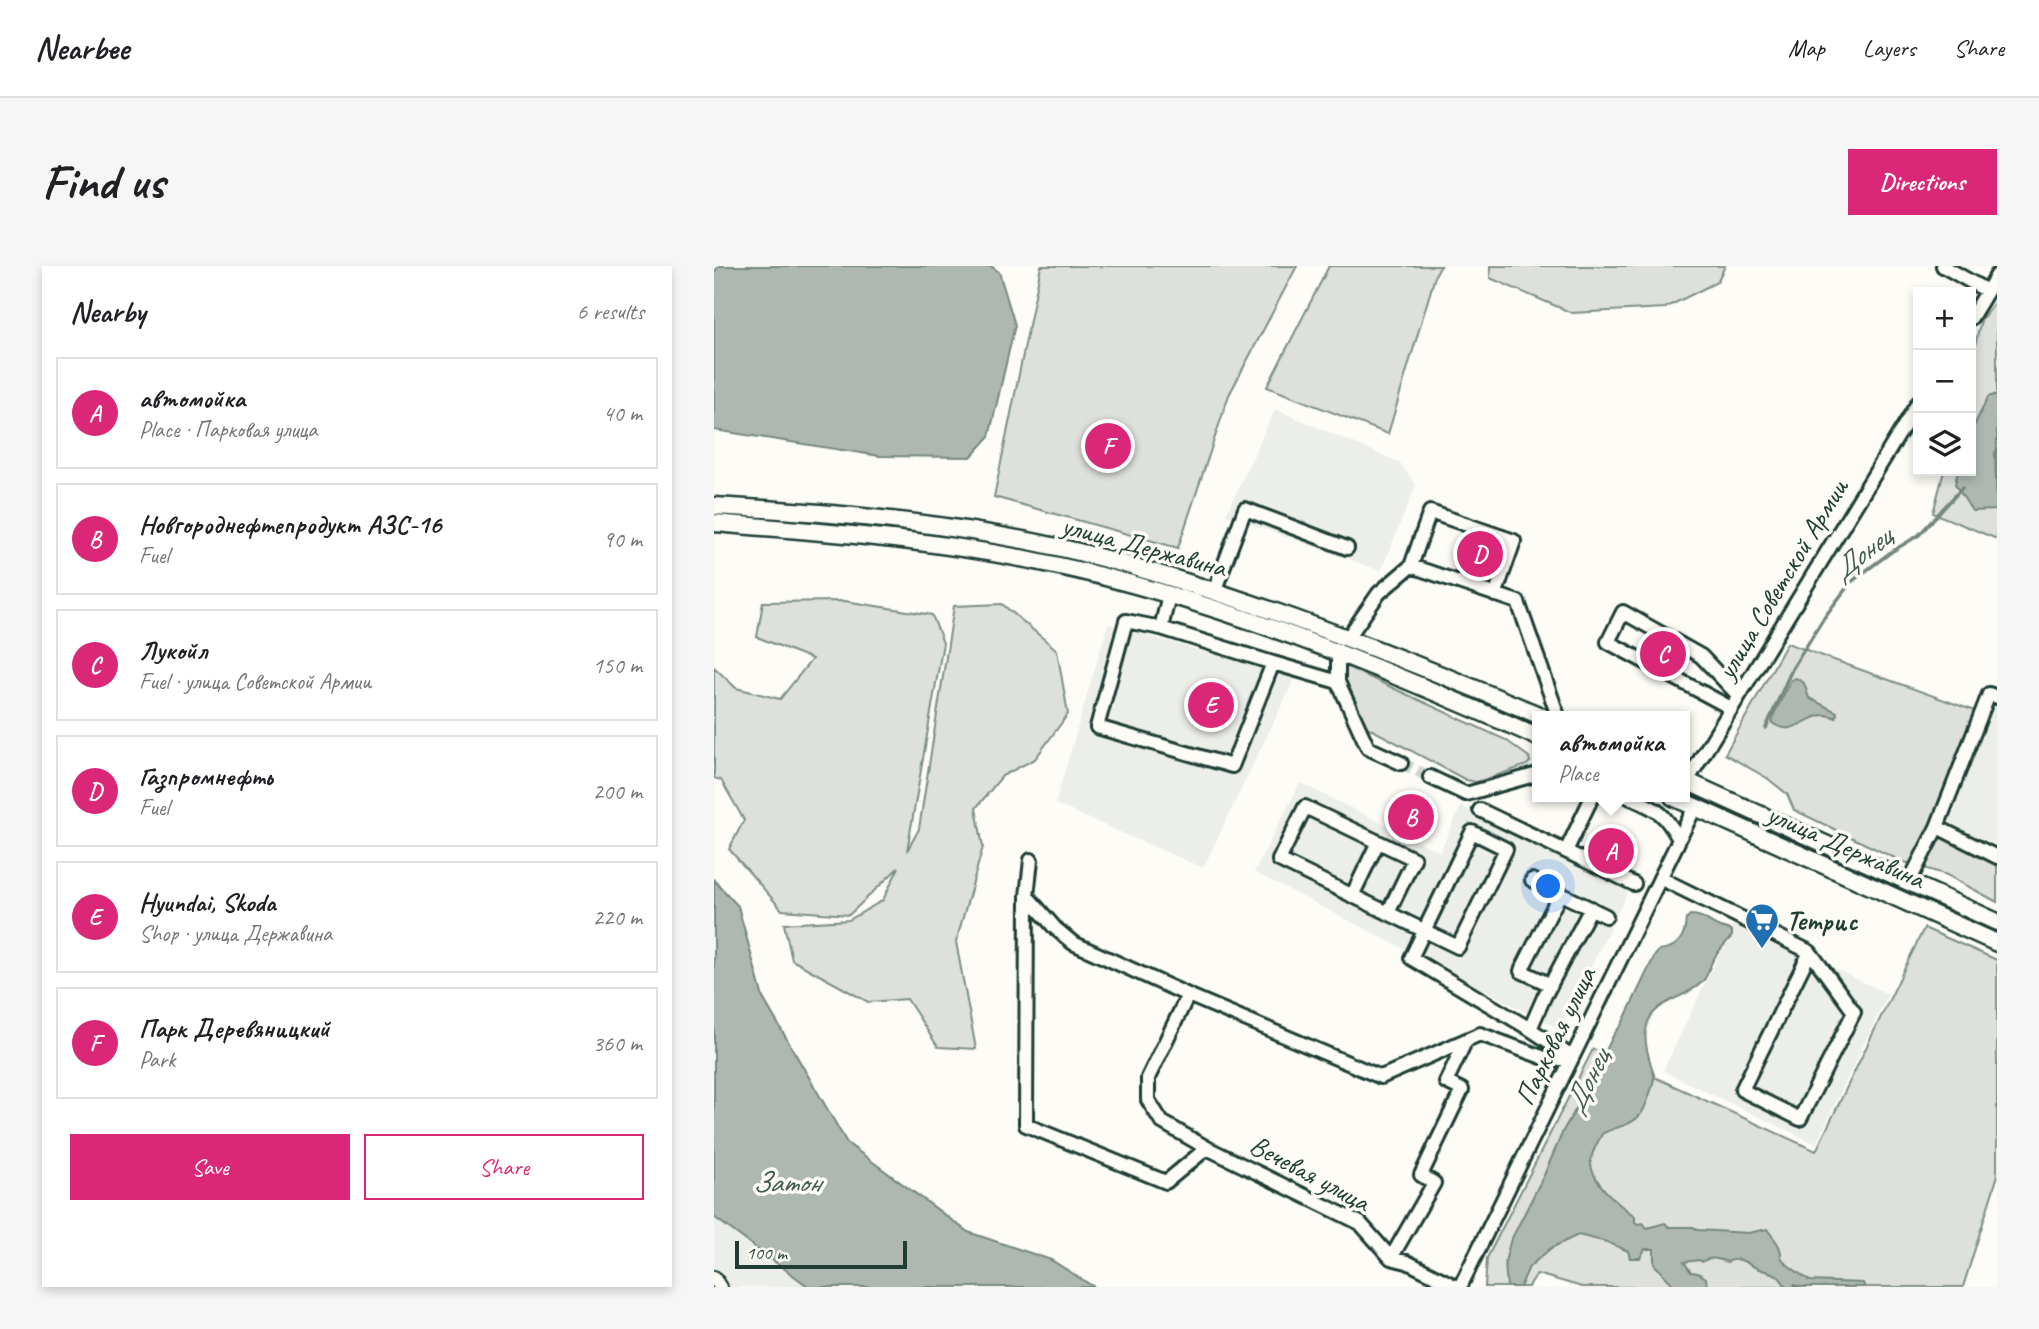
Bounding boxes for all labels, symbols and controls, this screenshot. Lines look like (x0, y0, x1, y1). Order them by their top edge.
text: Nearbee (35, 27, 129, 69)
text: Map (1788, 33, 1825, 63)
text: Layers (1863, 33, 1916, 63)
text: Share (1954, 33, 2004, 63)
button: Directions (1848, 149, 1997, 215)
text: Find us (42, 151, 164, 213)
map controls (1913, 287, 1976, 476)
button: + (1913, 287, 1976, 350)
text: Nearby (70, 293, 146, 331)
text: 6 results (577, 297, 644, 326)
button: − (1913, 350, 1976, 413)
text: автомойка (139, 382, 245, 415)
text: A (89, 399, 101, 428)
text: 40 m (603, 399, 642, 428)
button: layers (1913, 413, 1976, 476)
text: Place · Парковая улица (139, 415, 317, 444)
pin: F (1085, 420, 1131, 472)
street label: улица Советской Армии (1707, 471, 1856, 687)
street label: улица Державина (1056, 507, 1232, 585)
text: Новгороднефтепродукт АЗС-16 (139, 508, 441, 541)
water label: Донец (1824, 516, 1902, 589)
text: B (89, 525, 101, 554)
text: 90 m (603, 525, 642, 554)
pin: D (1457, 528, 1503, 580)
text: Fuel (139, 541, 169, 570)
pin: C (1640, 628, 1686, 680)
text: Лукойл (139, 634, 207, 667)
text: C (90, 651, 100, 680)
text: 150 m (593, 651, 642, 680)
text: Fuel · улица Советской Армии (139, 667, 371, 696)
pin: E (1188, 679, 1234, 731)
popup (1532, 711, 1690, 802)
text: автомойка (1558, 726, 1664, 759)
text: Place (1558, 759, 1598, 788)
text: Газпромнефть (139, 760, 273, 793)
text: D (88, 777, 102, 806)
text: 200 m (593, 777, 642, 806)
pin: B (1388, 791, 1434, 843)
text: Fuel (139, 793, 169, 822)
street label: улица Державина (1760, 795, 1932, 897)
pin: A (1588, 825, 1634, 877)
your location (1531, 869, 1565, 903)
text: Hyundai, Skoda (139, 886, 276, 919)
supermarket icon: Тетрис (1743, 901, 1781, 950)
text: E (89, 903, 101, 932)
text: 220 m (593, 903, 642, 932)
place label: Тетрис (1786, 903, 1858, 938)
text: Shop · улица Державина (139, 919, 332, 948)
street label: Парковая улица (1507, 960, 1604, 1111)
text: Парк Деревяницкий (139, 1012, 330, 1045)
text: F (90, 1029, 100, 1058)
text: 360 m (593, 1029, 642, 1058)
water label: Донец (1555, 1040, 1620, 1120)
text: Park (139, 1045, 175, 1074)
street label: Вечевая улица (1244, 1127, 1377, 1220)
button: Save (70, 1134, 350, 1200)
button: Share (364, 1134, 644, 1200)
water label: Затон (752, 1163, 825, 1201)
scale bar (735, 1238, 906, 1270)
text: 100 m (746, 1241, 787, 1265)

